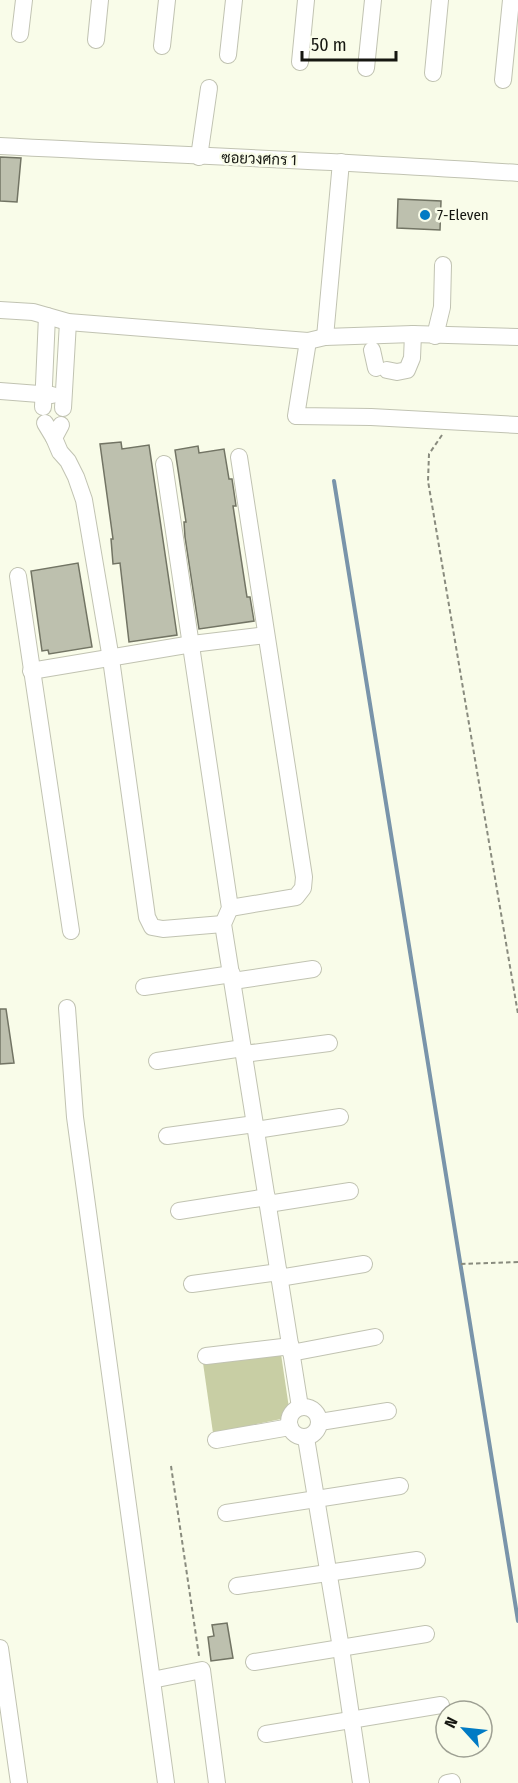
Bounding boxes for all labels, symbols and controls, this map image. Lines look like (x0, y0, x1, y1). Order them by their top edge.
scale bar (302, 24, 396, 62)
text: 50 m (311, 34, 347, 56)
street label: ซอยวงศกร 1 (221, 149, 297, 169)
place label: 7-Eleven (437, 206, 489, 224)
marker: 7-Eleven (418, 208, 432, 222)
north arrow (434, 1699, 494, 1759)
text: N (440, 1714, 462, 1731)

